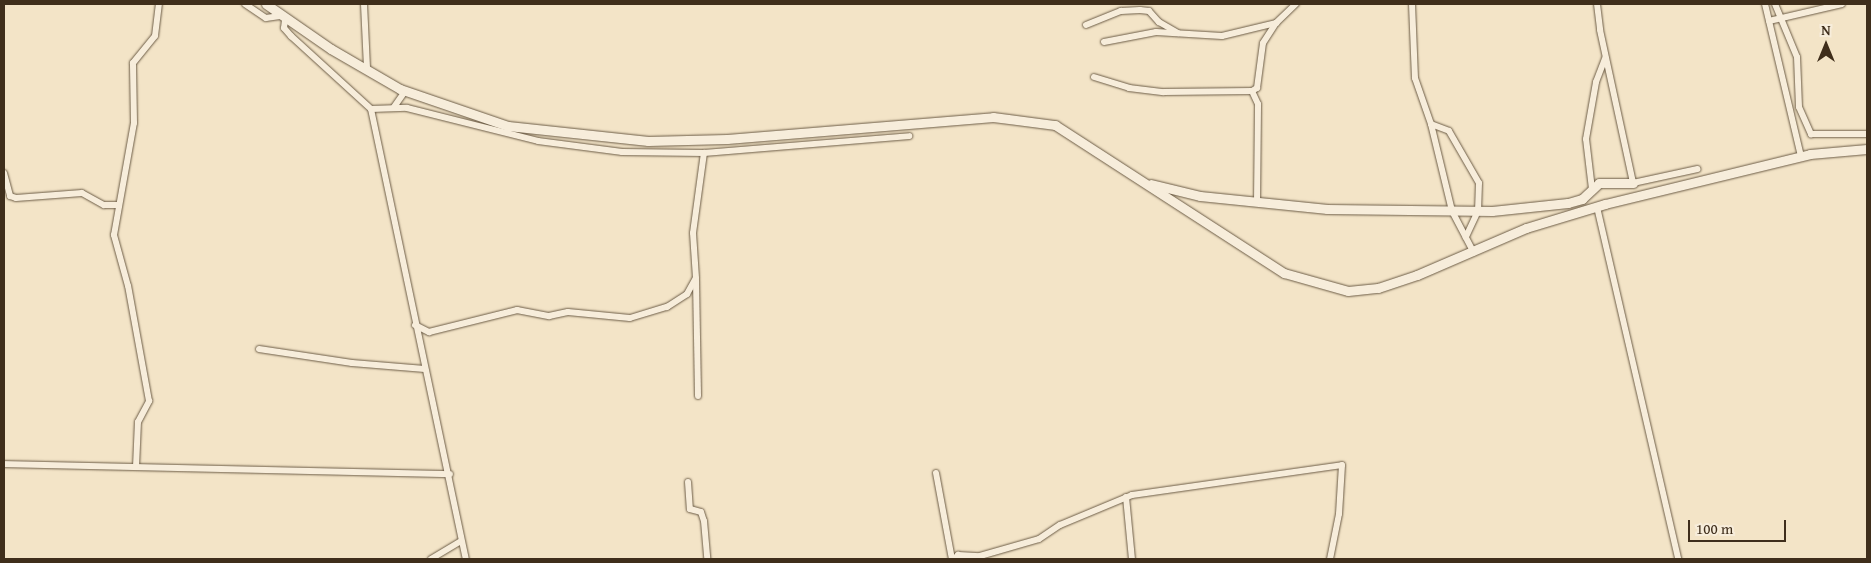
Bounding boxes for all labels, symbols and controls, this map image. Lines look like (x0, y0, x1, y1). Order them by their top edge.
north arrow (1801, 20, 1851, 70)
text: N (1821, 20, 1831, 40)
scale bar (1691, 510, 1788, 542)
text: 100 m (1696, 518, 1733, 539)

